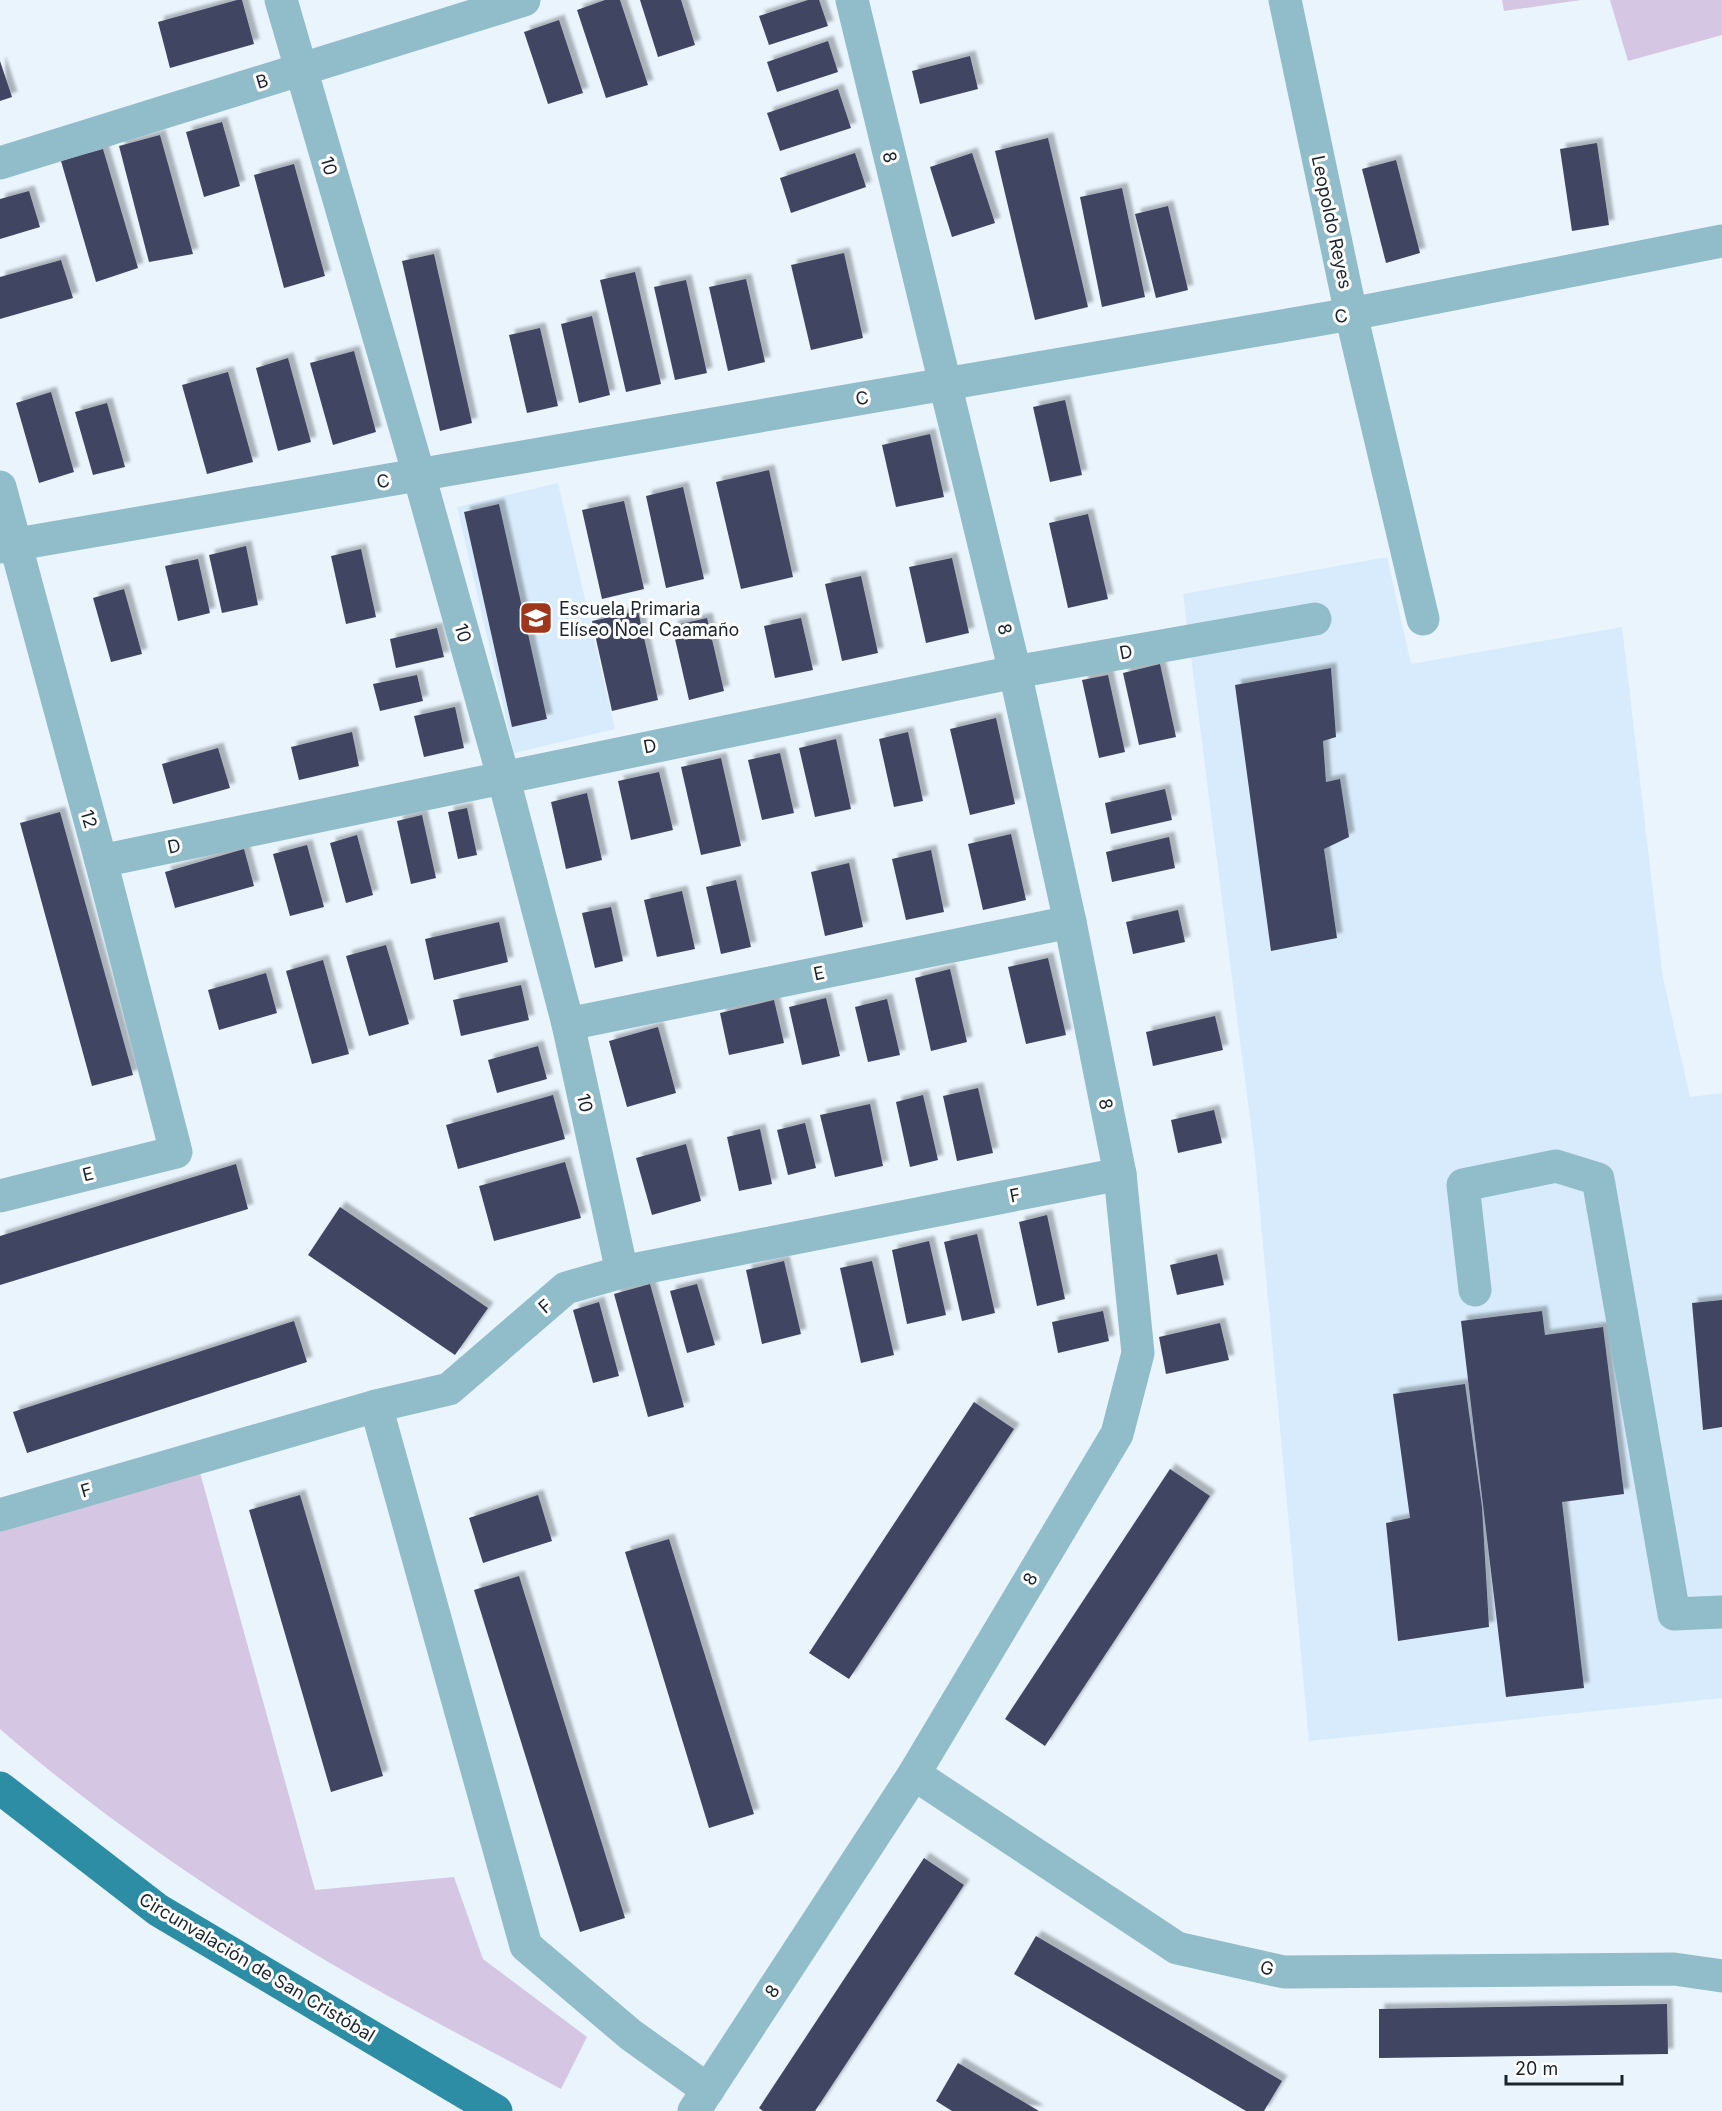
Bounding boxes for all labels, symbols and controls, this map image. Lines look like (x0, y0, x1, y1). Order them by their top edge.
street label: B (253, 69, 271, 93)
street label: 8 (878, 149, 902, 165)
street label: Leopoldo Reyes (1308, 153, 1356, 291)
street label: 10 (316, 154, 342, 178)
street label: C (1333, 305, 1349, 327)
street label: C (854, 387, 870, 409)
street label: C (375, 470, 391, 492)
place label: Escuela Primaria Elíseo Noel Caamaño (559, 598, 739, 640)
school or university icon: Escuela Primaria Elíseo Noel Caamaño (518, 600, 554, 636)
street label: 10 (450, 621, 476, 645)
street label: 8 (993, 621, 1017, 637)
street label: D (1118, 640, 1134, 664)
street label: D (642, 734, 658, 758)
street label: 12 (76, 807, 102, 831)
street label: D (165, 834, 183, 858)
street label: E (812, 962, 826, 984)
street label: 10 (573, 1092, 597, 1114)
street label: 8 (1095, 1097, 1117, 1111)
street label: E (80, 1163, 96, 1185)
street label: F (1008, 1184, 1022, 1206)
street label: F (534, 1295, 556, 1317)
street label: F (78, 1478, 94, 1502)
street label: 8 (1018, 1569, 1042, 1589)
street label: Circunvalación de San Cristóbal (135, 1888, 379, 2046)
street label: G (1258, 1956, 1276, 1980)
street label: 8 (760, 1981, 784, 2001)
scale bar (1506, 2048, 1622, 2086)
text: 20 m (1515, 2058, 1558, 2079)

